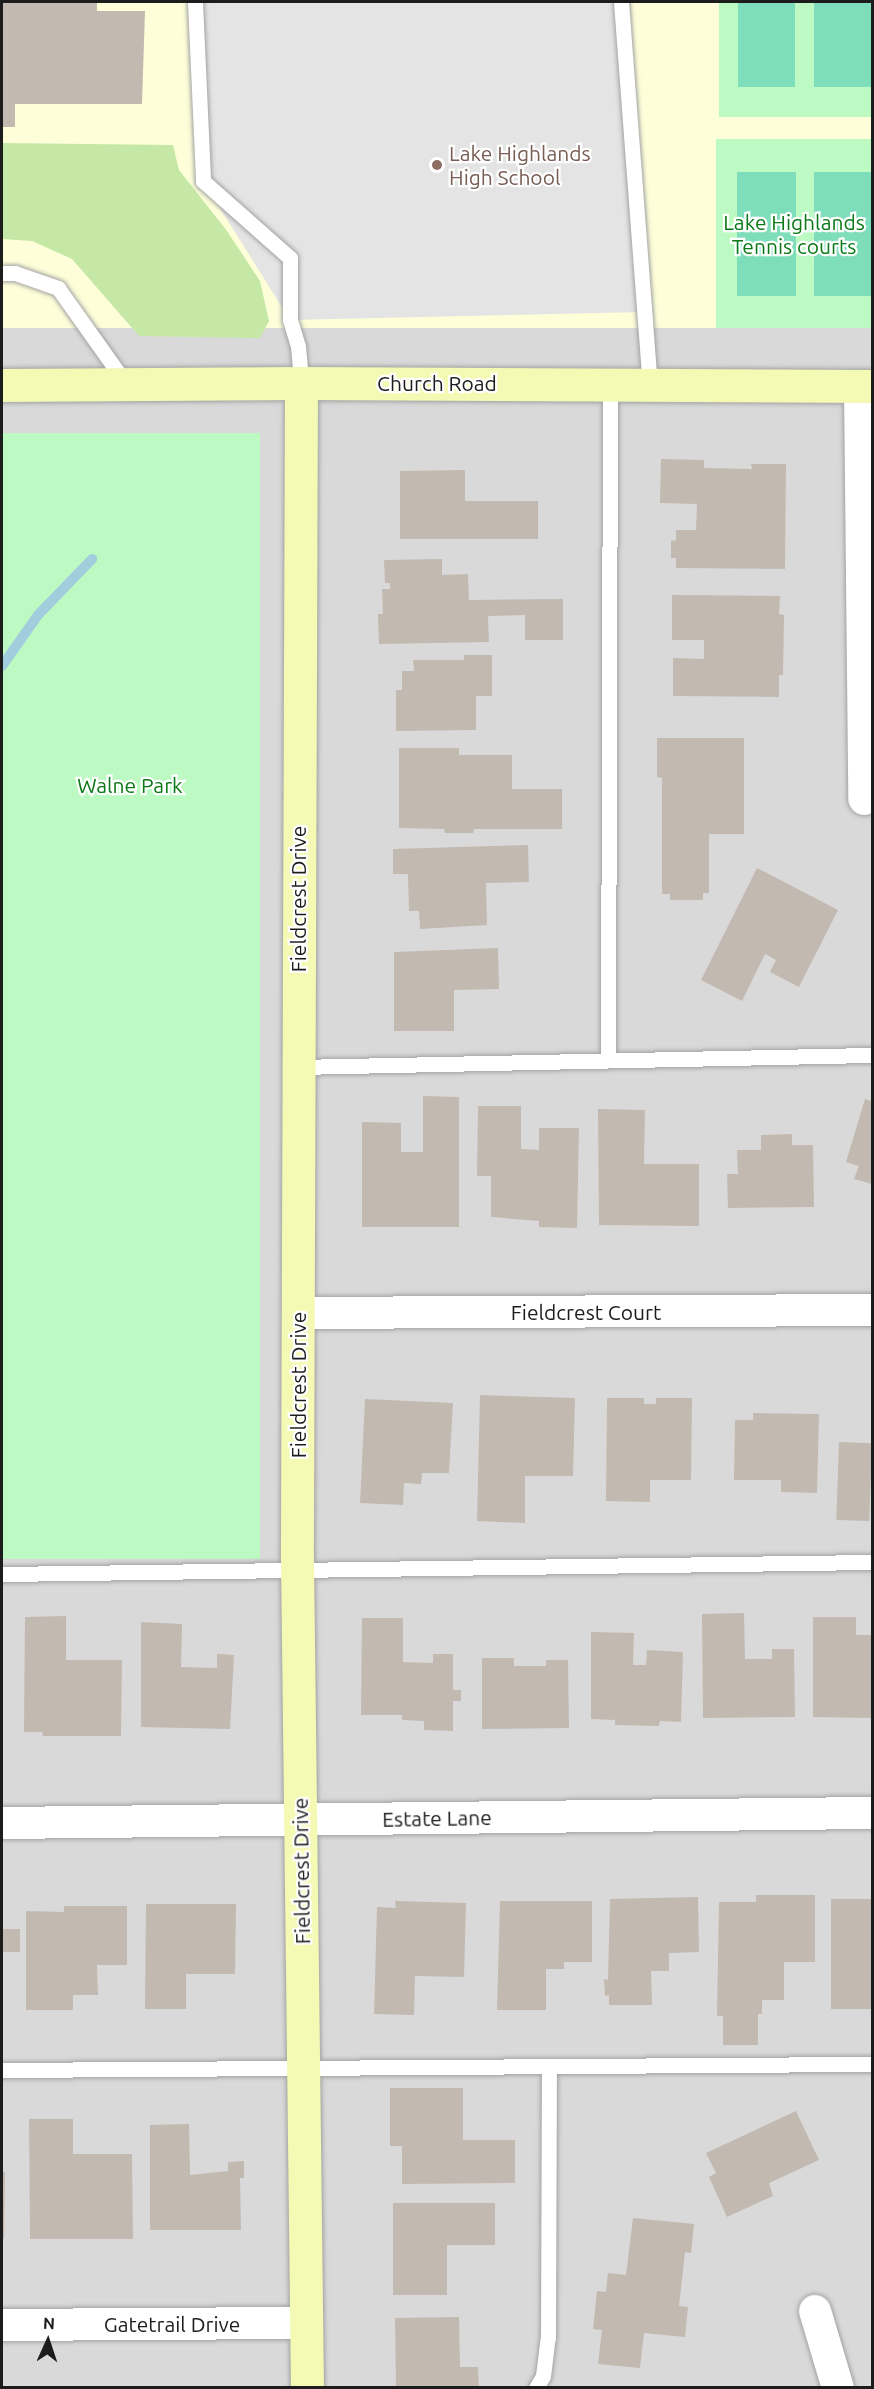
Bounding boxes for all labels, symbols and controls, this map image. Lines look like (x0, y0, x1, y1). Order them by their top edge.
place label: Lake Highlands High School (449, 140, 591, 190)
marker: Lake Highlands High School (430, 158, 444, 172)
park label: Lake Highlands Tennis courts (723, 209, 865, 259)
street label: Church Road (377, 370, 497, 396)
park label: Walne Park (77, 772, 183, 798)
street label: Fieldcrest Drive (285, 826, 311, 972)
street label: Fieldcrest Court (511, 1299, 661, 1325)
street label: Fieldcrest Drive (285, 1312, 311, 1458)
street label: Fieldcrest Drive (287, 1797, 315, 1945)
street label: Estate Lane (382, 1804, 492, 1832)
north arrow (18, 2311, 78, 2371)
street label: Gatetrail Drive (104, 2311, 240, 2337)
text: N (43, 2314, 55, 2332)

